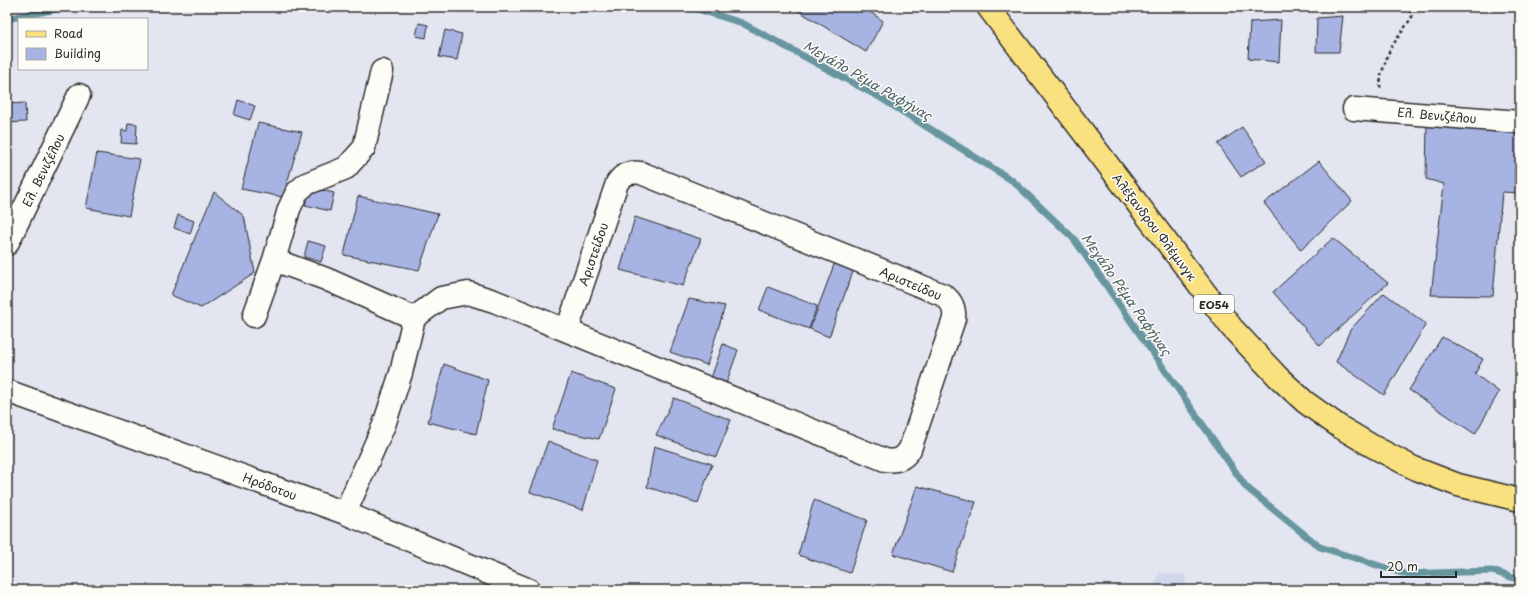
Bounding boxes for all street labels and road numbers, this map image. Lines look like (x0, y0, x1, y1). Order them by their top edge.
street label: Ελ. Βενιζέλου (1397, 103, 1478, 127)
street label: Ελ. Βενιζέλου (17, 130, 69, 210)
street label: Αλέξανδρου Φλέμινγκ (1108, 169, 1202, 285)
street label: Αριστείδου (574, 220, 612, 288)
street label: Αριστείδου (877, 262, 945, 304)
road number: ΕΟ54 (1194, 295, 1234, 313)
street label: Ηρόδοτου (240, 468, 300, 504)

